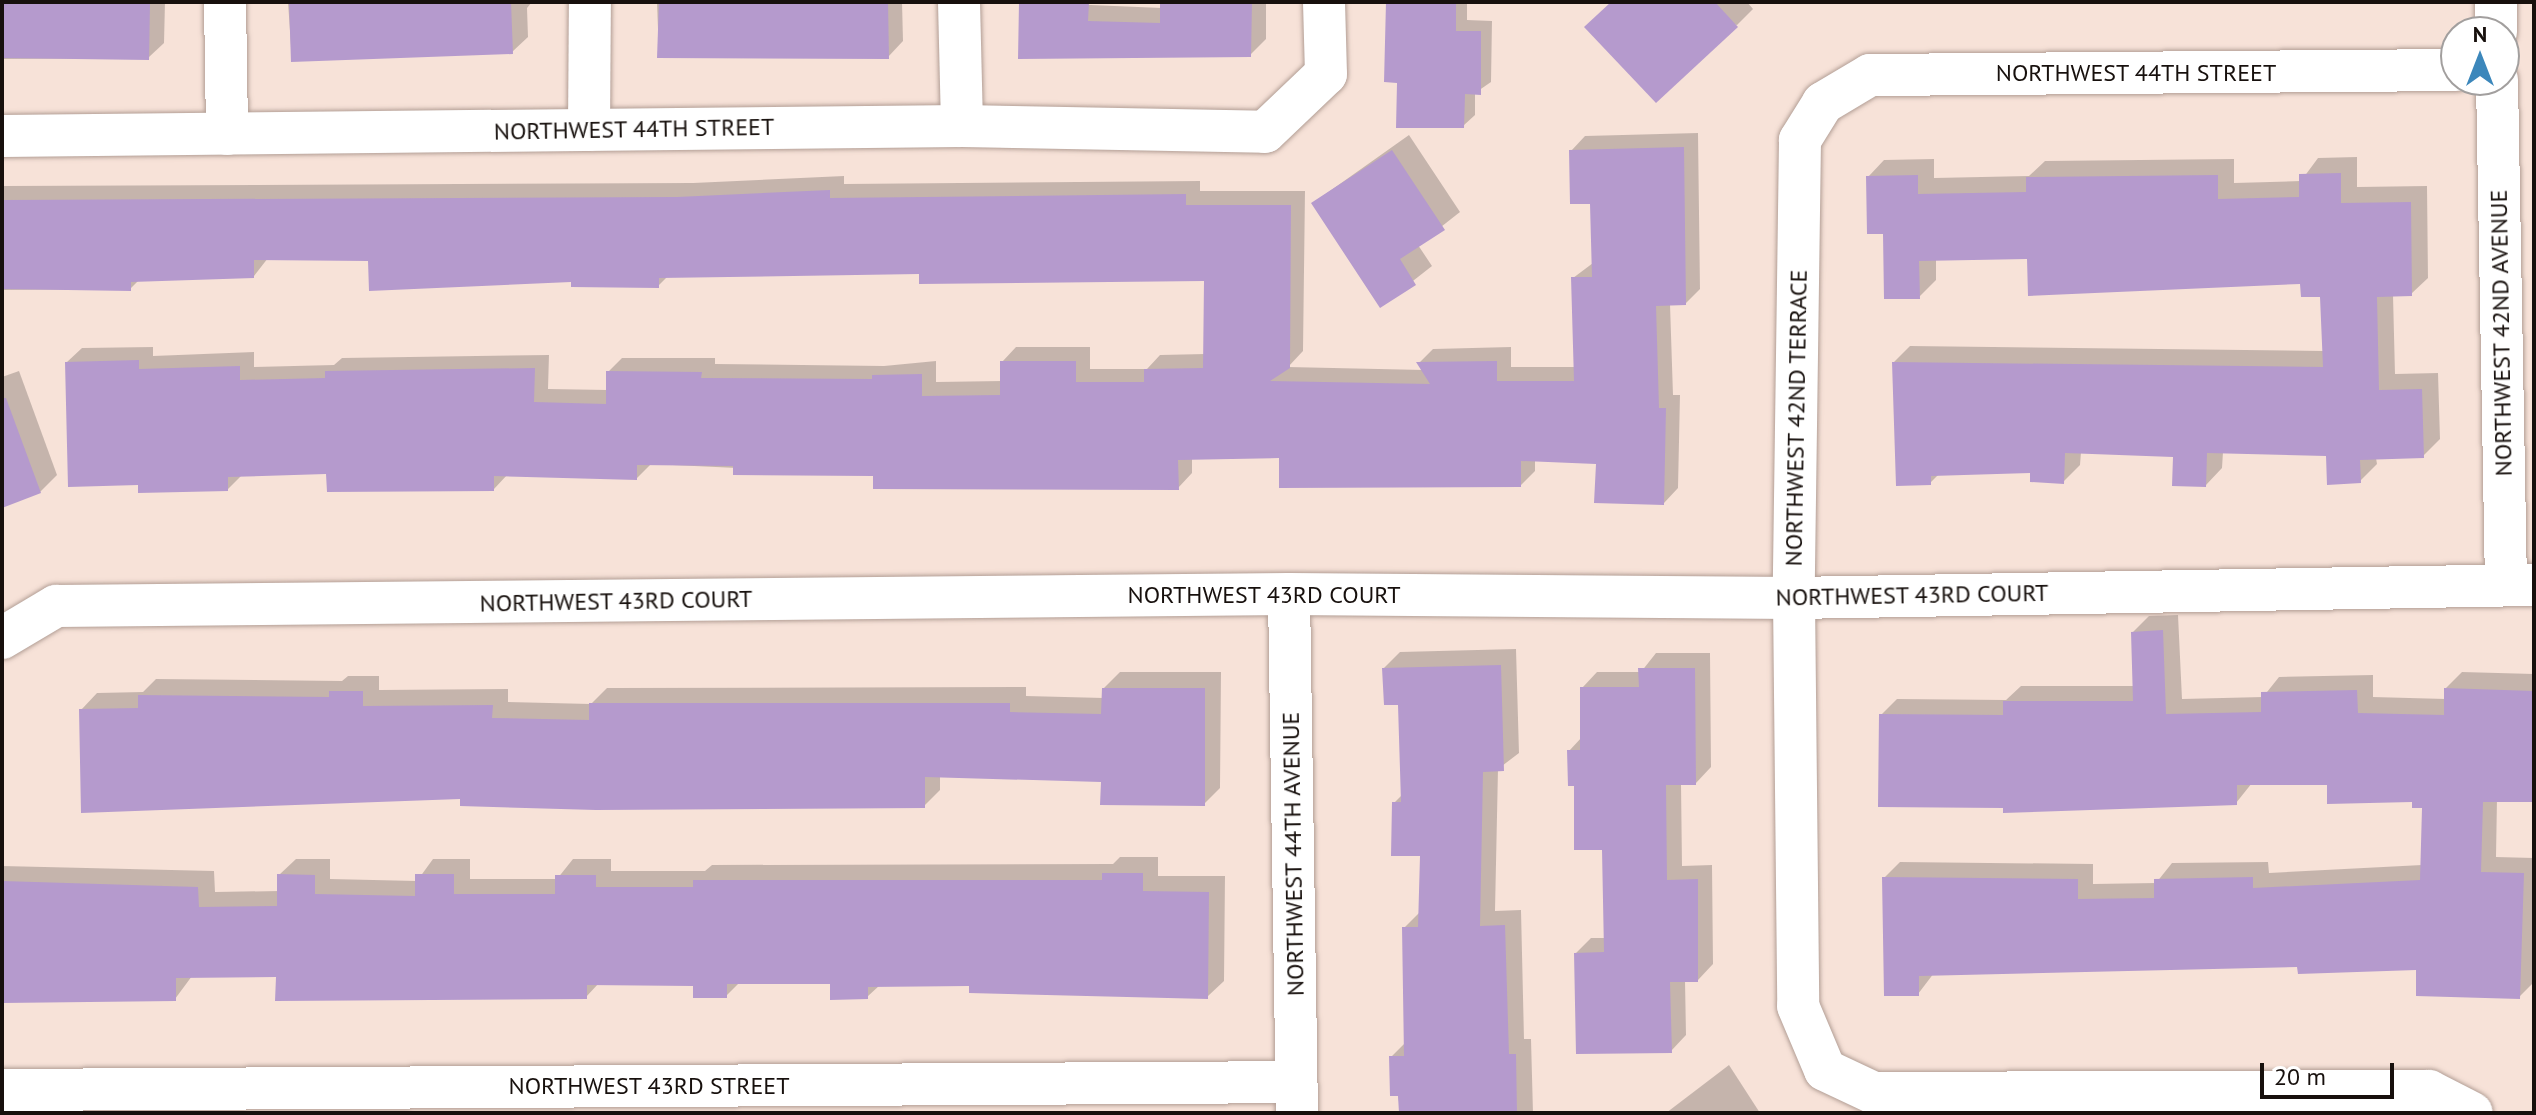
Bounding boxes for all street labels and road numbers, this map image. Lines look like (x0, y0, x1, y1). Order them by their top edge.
street label: NORTHWEST 44TH STREET (1995, 59, 2277, 87)
street label: NORTHWEST 44TH STREET (493, 112, 775, 146)
street label: NORTHWEST 42ND AVENUE (2484, 188, 2518, 478)
street label: NORTHWEST 42ND TERRACE (1779, 268, 1813, 568)
street label: NORTHWEST 43RD COURT (1775, 578, 2049, 612)
street label: NORTHWEST 43RD COURT (1127, 581, 1401, 609)
street label: NORTHWEST 43RD COURT (479, 584, 753, 618)
street label: NORTHWEST 44TH AVENUE (1276, 711, 1310, 997)
street label: NORTHWEST 43RD STREET (508, 1072, 790, 1100)

